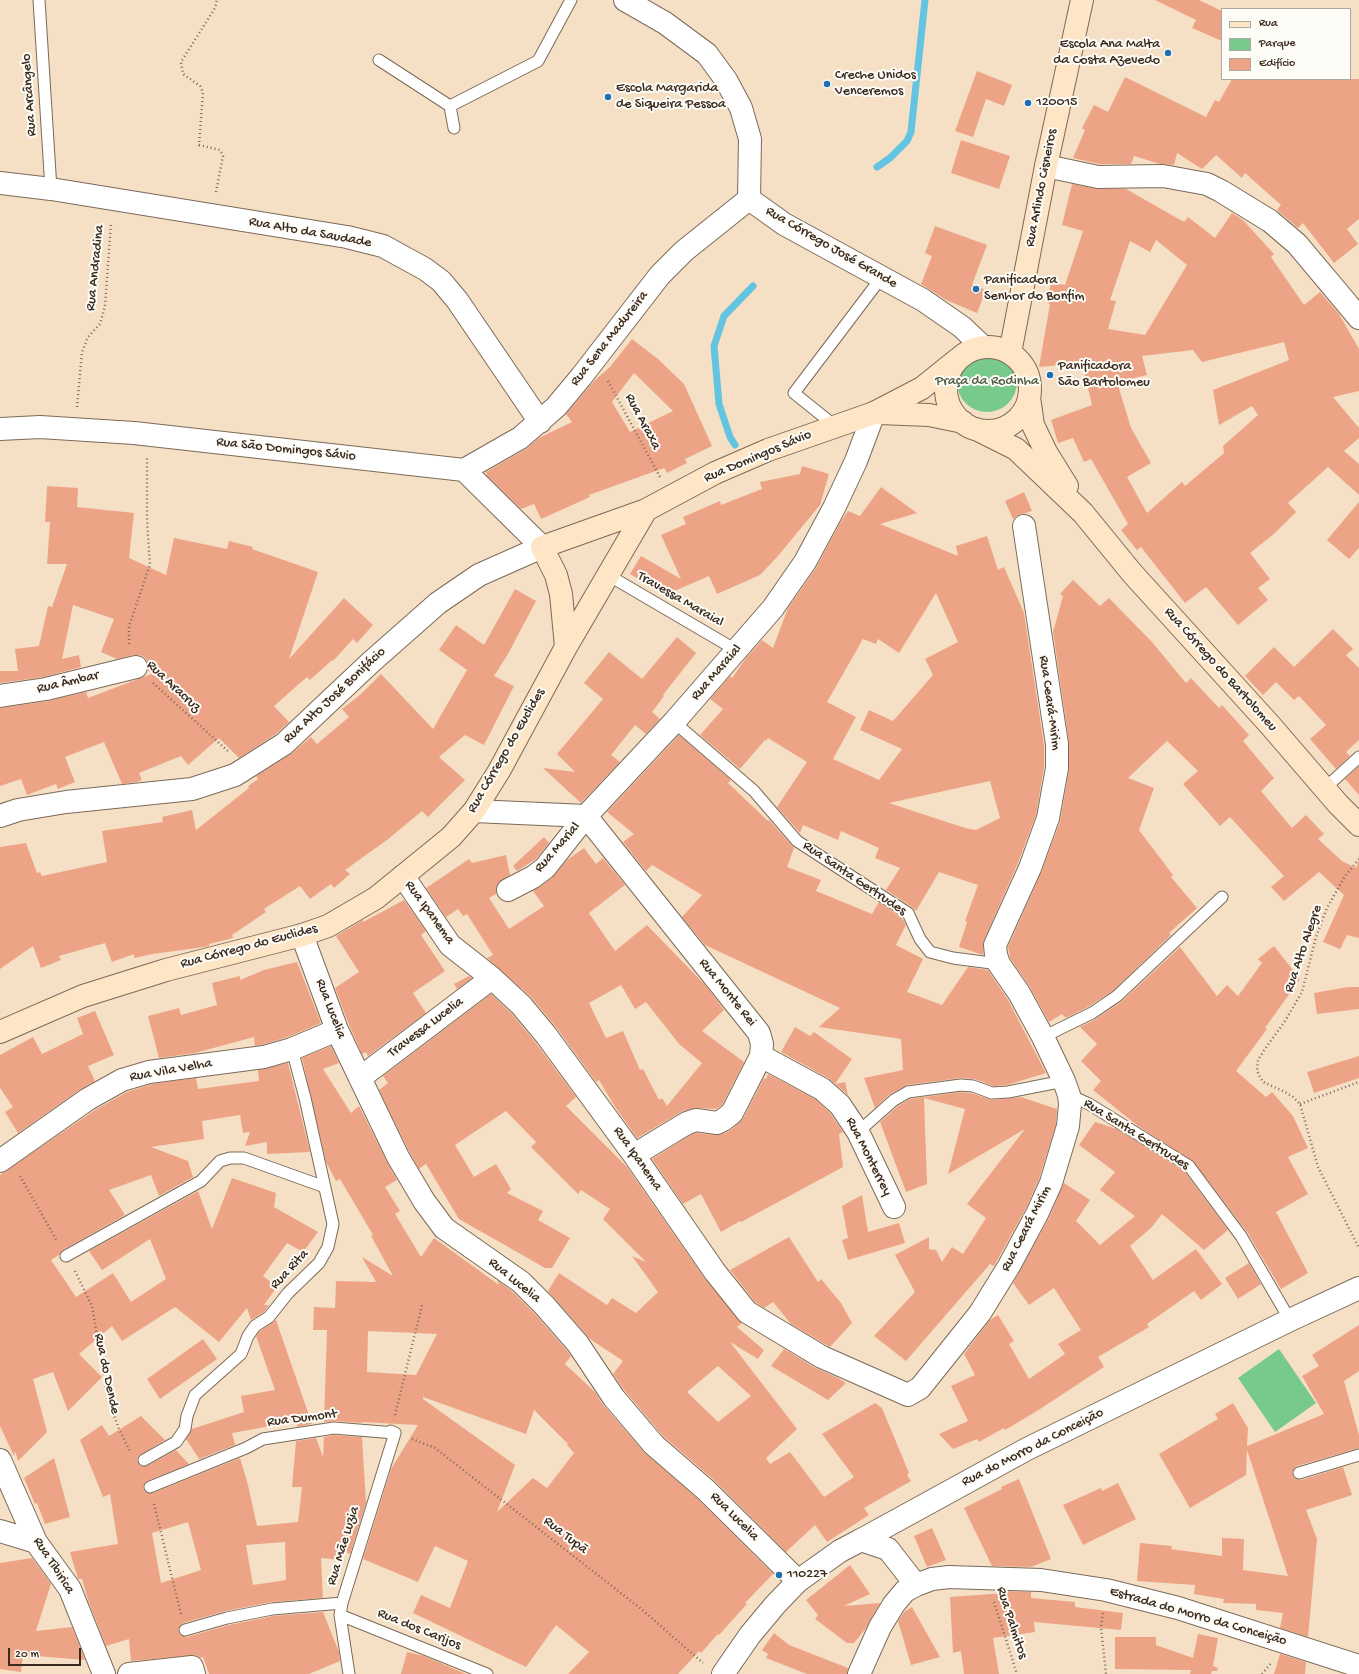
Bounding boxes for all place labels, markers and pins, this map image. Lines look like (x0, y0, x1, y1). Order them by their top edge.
place label: Escola Ana Malta da Costa Azevedo (1053, 37, 1160, 70)
marker: Escola Ana Malta da Costa Azevedo (1163, 48, 1173, 58)
place label: Creche Unidos Venceremos (835, 68, 916, 100)
marker: Creche Unidos Venceremos (822, 79, 832, 89)
place label: Escola Margarida de Siqueira Pessoa (616, 81, 726, 114)
marker: Escola Margarida de Siqueira Pessoa (603, 92, 613, 102)
place label: 120015 (1036, 95, 1077, 111)
marker: 120015 (1023, 98, 1033, 108)
place label: Panificadora Senhor do Bonfim (984, 273, 1085, 306)
marker: Panificadora Senhor do Bonfim (971, 284, 981, 294)
place label: Panificadora São Bartolomeu (1058, 359, 1150, 392)
marker: Panificadora São Bartolomeu (1045, 370, 1055, 380)
place label: 110227 (787, 1567, 827, 1583)
marker: 110227 (774, 1570, 784, 1580)

